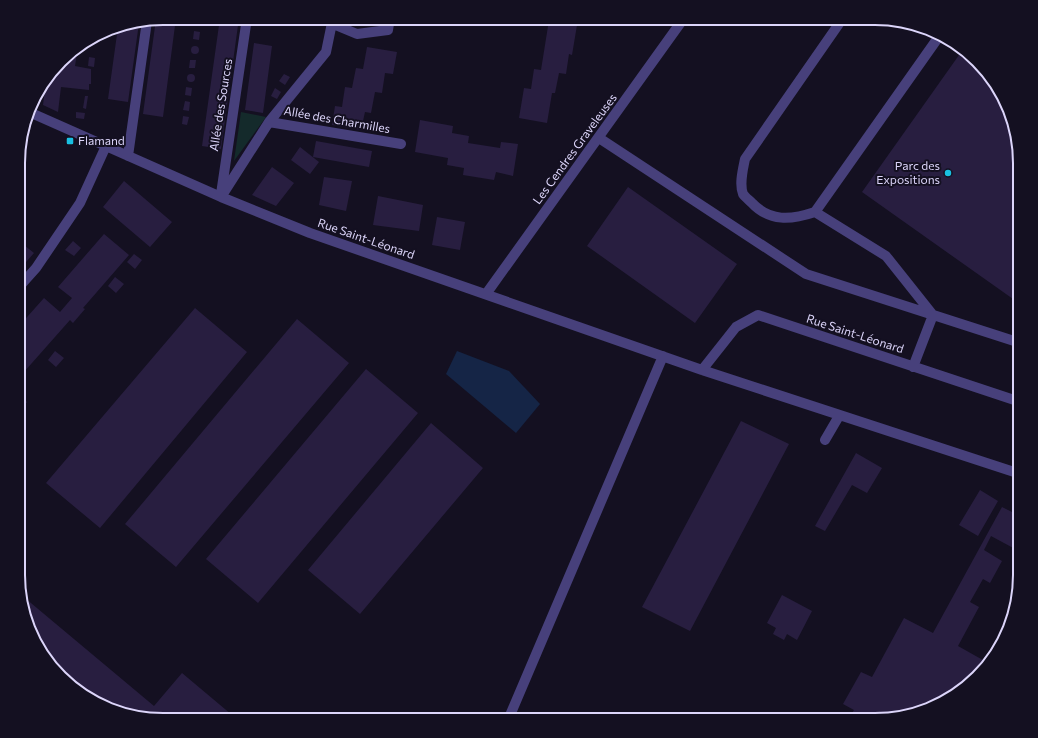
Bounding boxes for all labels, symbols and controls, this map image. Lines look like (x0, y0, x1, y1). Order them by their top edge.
street label: Allée des Sources (206, 58, 234, 152)
street label: Les Cendres Graveleuses (529, 90, 619, 206)
street label: Allée des Charmilles (283, 103, 392, 135)
place label: Flamand (78, 133, 125, 147)
marker: Flamand (65, 136, 75, 146)
place label: Parc des Expositions (876, 158, 940, 186)
marker: Parc des Expositions (943, 168, 953, 178)
street label: Rue Saint-Léonard (316, 215, 417, 261)
street label: Rue Saint-Léonard (805, 311, 906, 355)

